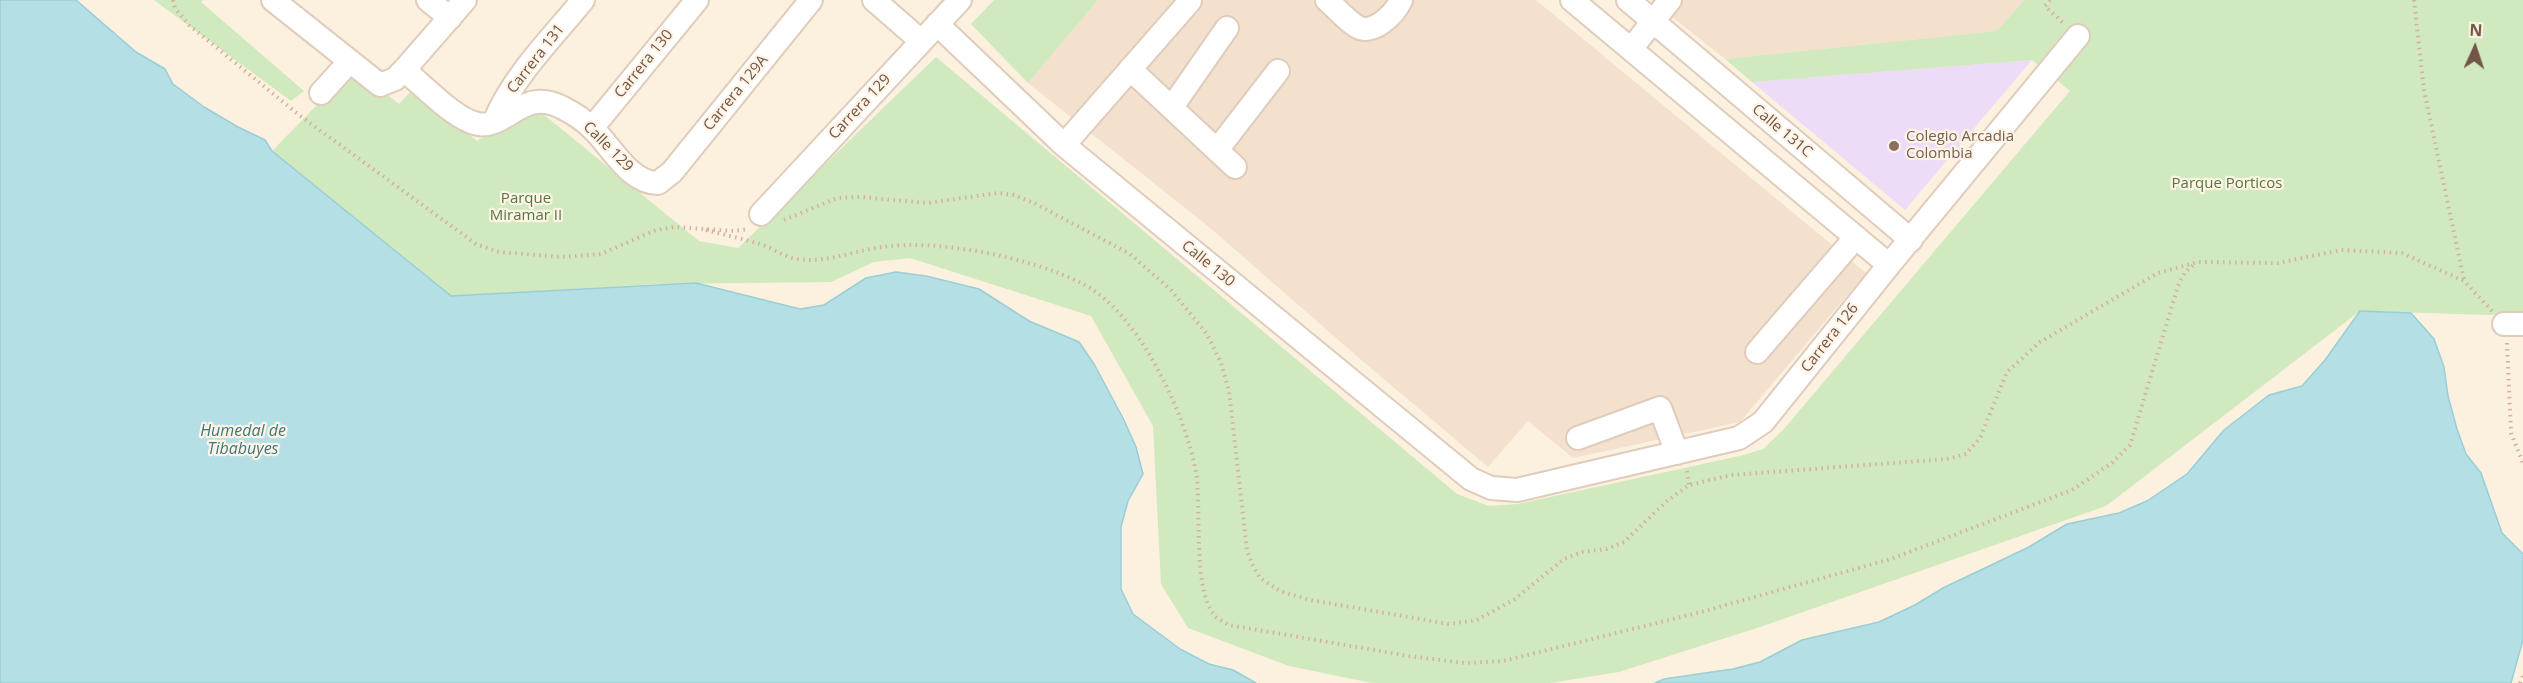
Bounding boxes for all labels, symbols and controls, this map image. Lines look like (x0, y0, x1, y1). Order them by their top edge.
north arrow (2445, 18, 2505, 78)
text: N (2469, 19, 2483, 41)
street label: Carrera 131 (503, 21, 569, 97)
street label: Carrera 130 (611, 26, 677, 102)
street label: Carrera 129A (700, 52, 772, 134)
street label: Carrera 129 (825, 71, 895, 143)
street label: Calle 131C (1748, 101, 1816, 161)
street label: Calle 129 (579, 118, 637, 176)
place label: Colegio Arcadia Colombia (1906, 128, 2014, 163)
marker: Colegio Arcadia Colombia (1887, 139, 1901, 153)
park label: Parque Porticos (2172, 175, 2282, 193)
park label: Parque Miramar II (490, 190, 562, 225)
street label: Calle 130 (1178, 237, 1238, 291)
street label: Carrera 126 (1797, 300, 1863, 376)
water label: Humedal de Tibabuyes (200, 421, 286, 459)

